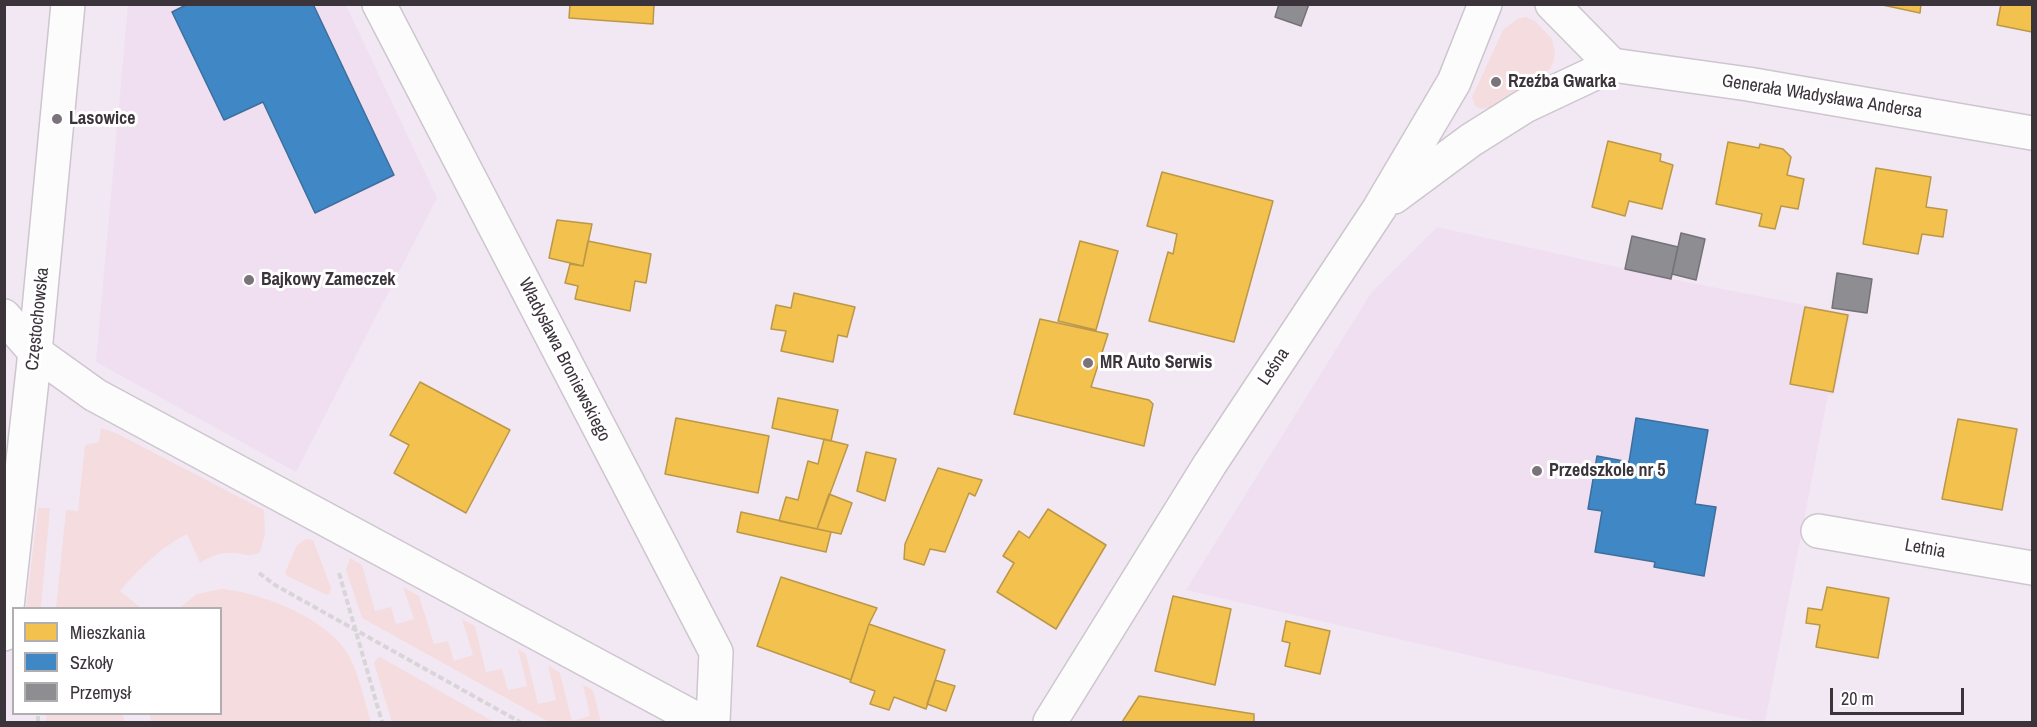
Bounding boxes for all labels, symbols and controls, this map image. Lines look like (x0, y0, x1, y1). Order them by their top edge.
street label: Generała Władysława Andersa (1720, 70, 1924, 124)
place label: Rzeźba Gwarka (1508, 71, 1616, 93)
marker: Rzeźba Gwarka (1489, 75, 1503, 89)
place label: Lasowice (69, 108, 135, 130)
marker: Lasowice (50, 112, 64, 126)
street label: Częstochowska (22, 266, 54, 372)
place label: Bajkowy Zameczek (261, 269, 396, 291)
marker: Bajkowy Zameczek (242, 273, 256, 287)
street label: Władysława Broniewskiego (513, 275, 615, 445)
street label: Leśna (1254, 344, 1294, 390)
place label: MR Auto Serwis (1100, 352, 1212, 374)
marker: MR Auto Serwis (1081, 356, 1095, 370)
place label: Przedszkole nr 5 (1549, 460, 1665, 482)
marker: Przedszkole nr 5 (1530, 464, 1544, 478)
street label: Letnia (1903, 535, 1947, 563)
legend (12, 607, 222, 715)
text: Mieszkania (70, 620, 145, 645)
text: Szkoły (70, 650, 113, 675)
scale bar (1833, 676, 1966, 714)
text: Przemysł (70, 680, 131, 705)
text: 20 m (1841, 686, 1874, 711)

